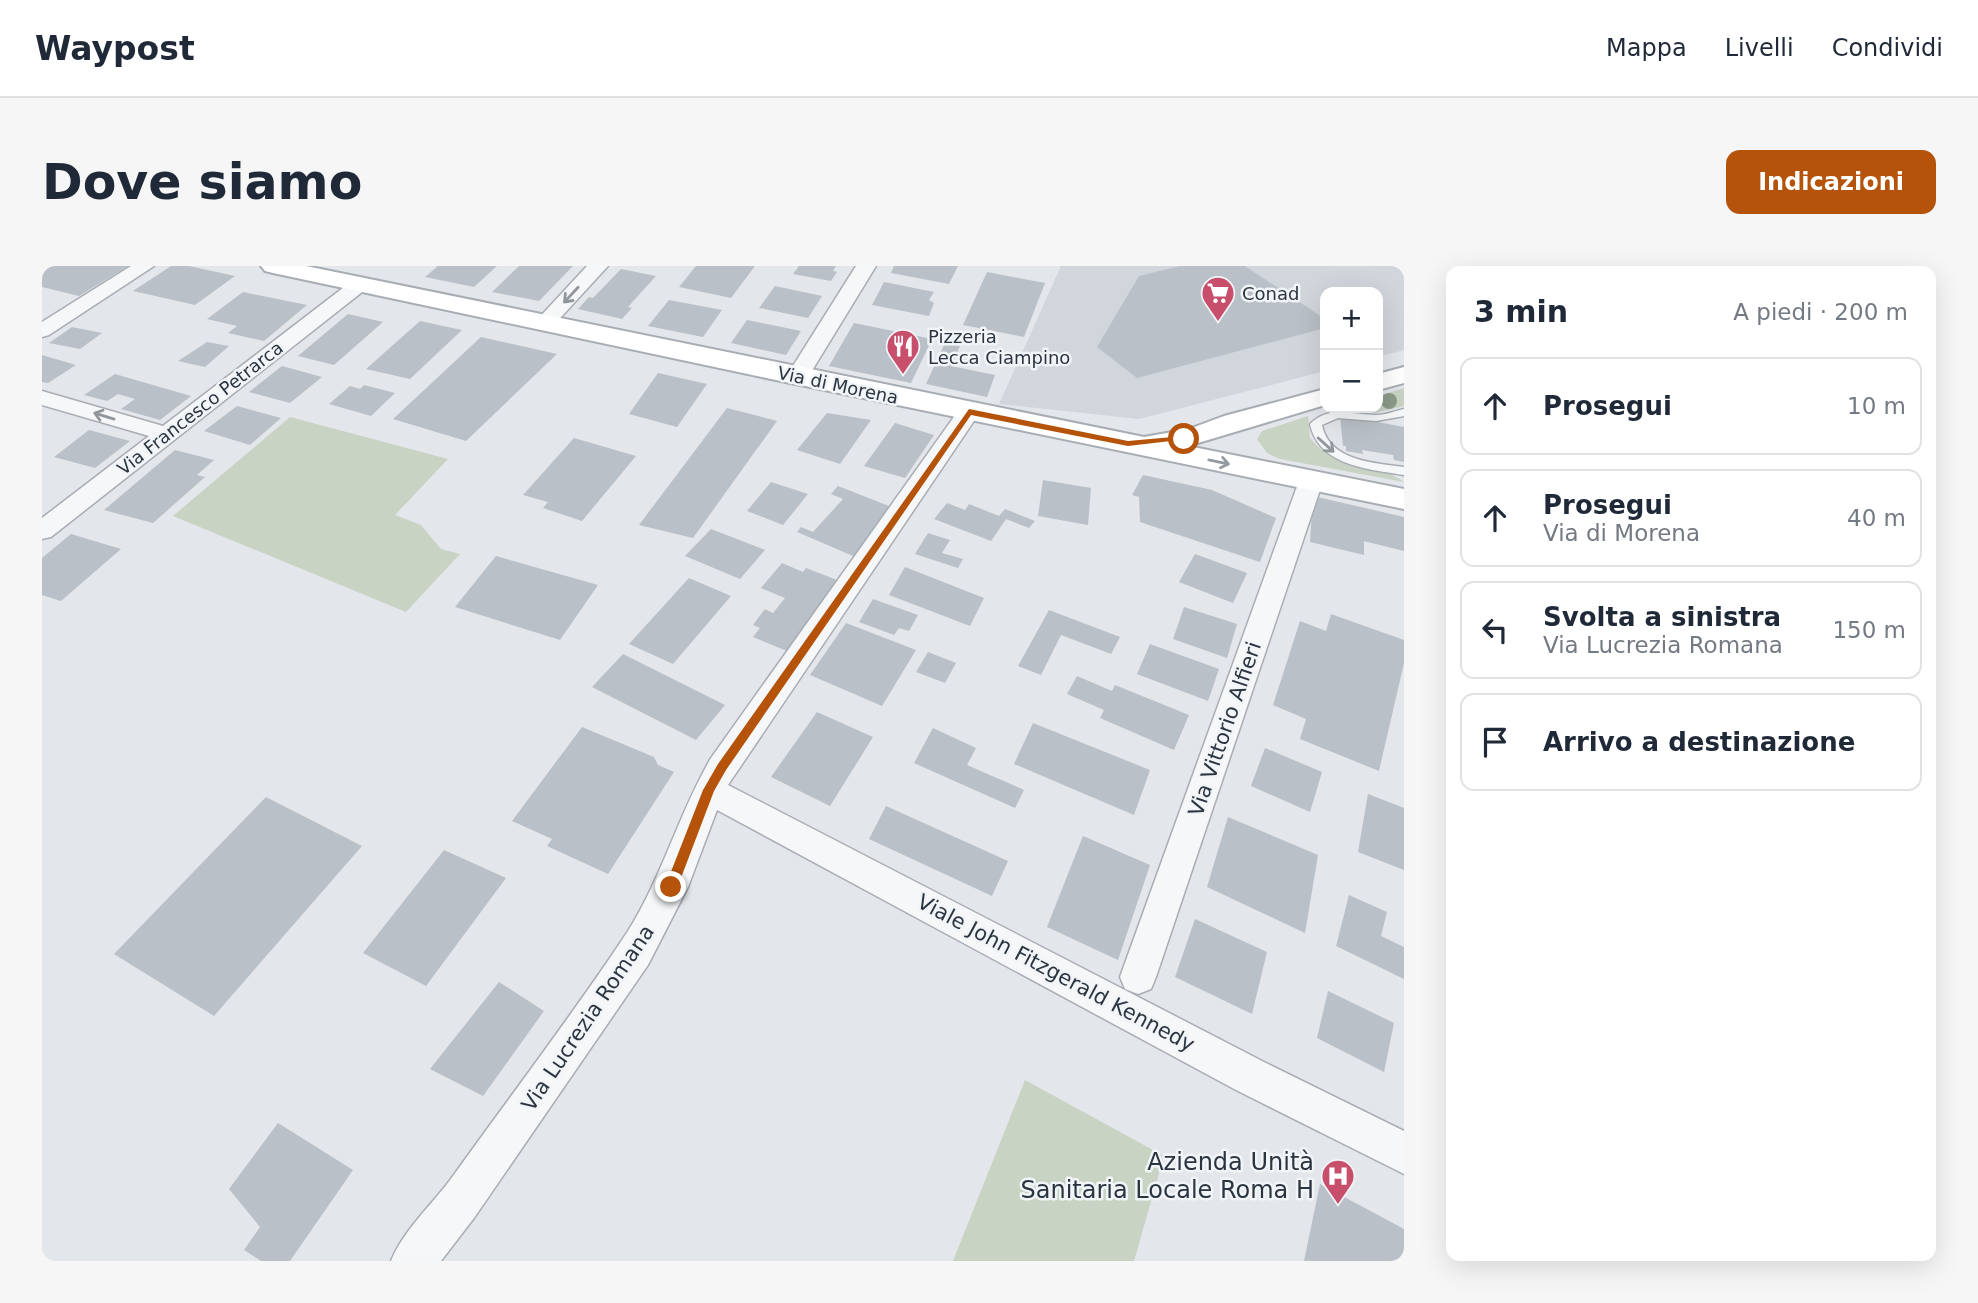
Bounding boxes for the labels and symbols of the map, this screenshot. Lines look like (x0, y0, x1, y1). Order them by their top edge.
supermarket icon: Conad (1199, 274, 1237, 323)
place label: Conad (1242, 283, 1299, 304)
one-way arrow (563, 286, 580, 303)
place label: Pizzeria Lecca Ciampino (928, 326, 1070, 368)
restaurant icon: Pizzeria Lecca Ciampino (884, 327, 922, 376)
street label: Via Francesco Petrarca (113, 337, 287, 479)
street label: Via di Morena (776, 362, 900, 408)
one-way arrow (93, 408, 115, 421)
route start (1168, 423, 1199, 454)
one-way arrow (1317, 437, 1335, 453)
one-way arrow (1207, 455, 1230, 469)
street label: Via Vittorio Alfieri (1184, 639, 1266, 819)
route end (655, 871, 686, 902)
street label: Viale John Fitzgerald Kennedy (913, 890, 1199, 1056)
street label: Via Lucrezia Romana (517, 921, 659, 1115)
place label: Azienda Unità Sanitaria Locale Roma H (1021, 1148, 1314, 1204)
hospital icon: Azienda Unità Sanitaria Locale Roma H (1319, 1157, 1357, 1206)

